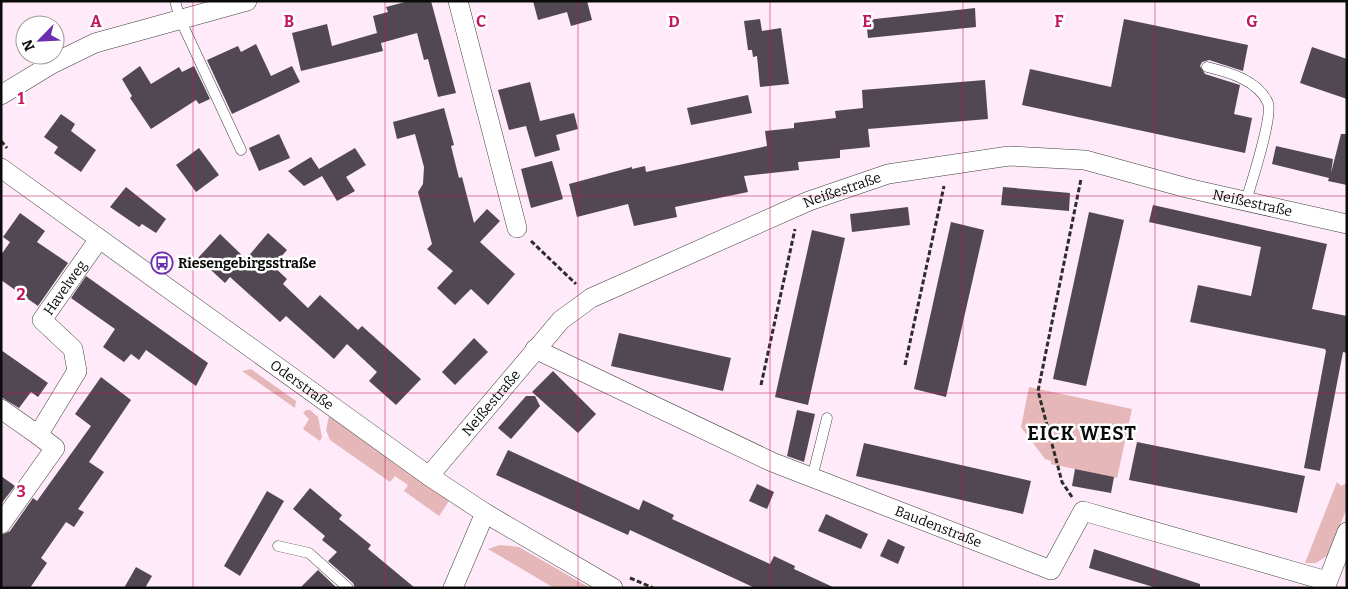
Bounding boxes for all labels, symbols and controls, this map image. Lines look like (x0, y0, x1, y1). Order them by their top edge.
text: A (90, 12, 102, 31)
text: B (284, 12, 294, 31)
text: C (476, 12, 486, 31)
text: D (668, 12, 680, 31)
text: E (862, 12, 872, 31)
text: F (1055, 12, 1064, 31)
text: G (1246, 12, 1258, 31)
north arrow (15, 15, 65, 65)
text: N (19, 37, 39, 53)
text: 1 (18, 89, 25, 108)
street label: Neißestraße (800, 169, 883, 211)
street label: Neißestraße (1211, 186, 1294, 220)
bus stop icon: Riesengebirgsstraße (150, 251, 174, 275)
place label: Riesengebirgsstraße (178, 255, 316, 272)
street label: Havelweg (40, 257, 90, 318)
text: 2 (16, 285, 26, 304)
street label: Oderstraße (267, 356, 337, 413)
street label: Neißestraße (458, 366, 524, 439)
district label: EICK WEST (1027, 422, 1137, 445)
text: 3 (16, 482, 26, 501)
street label: Baudenstraße (893, 502, 984, 551)

